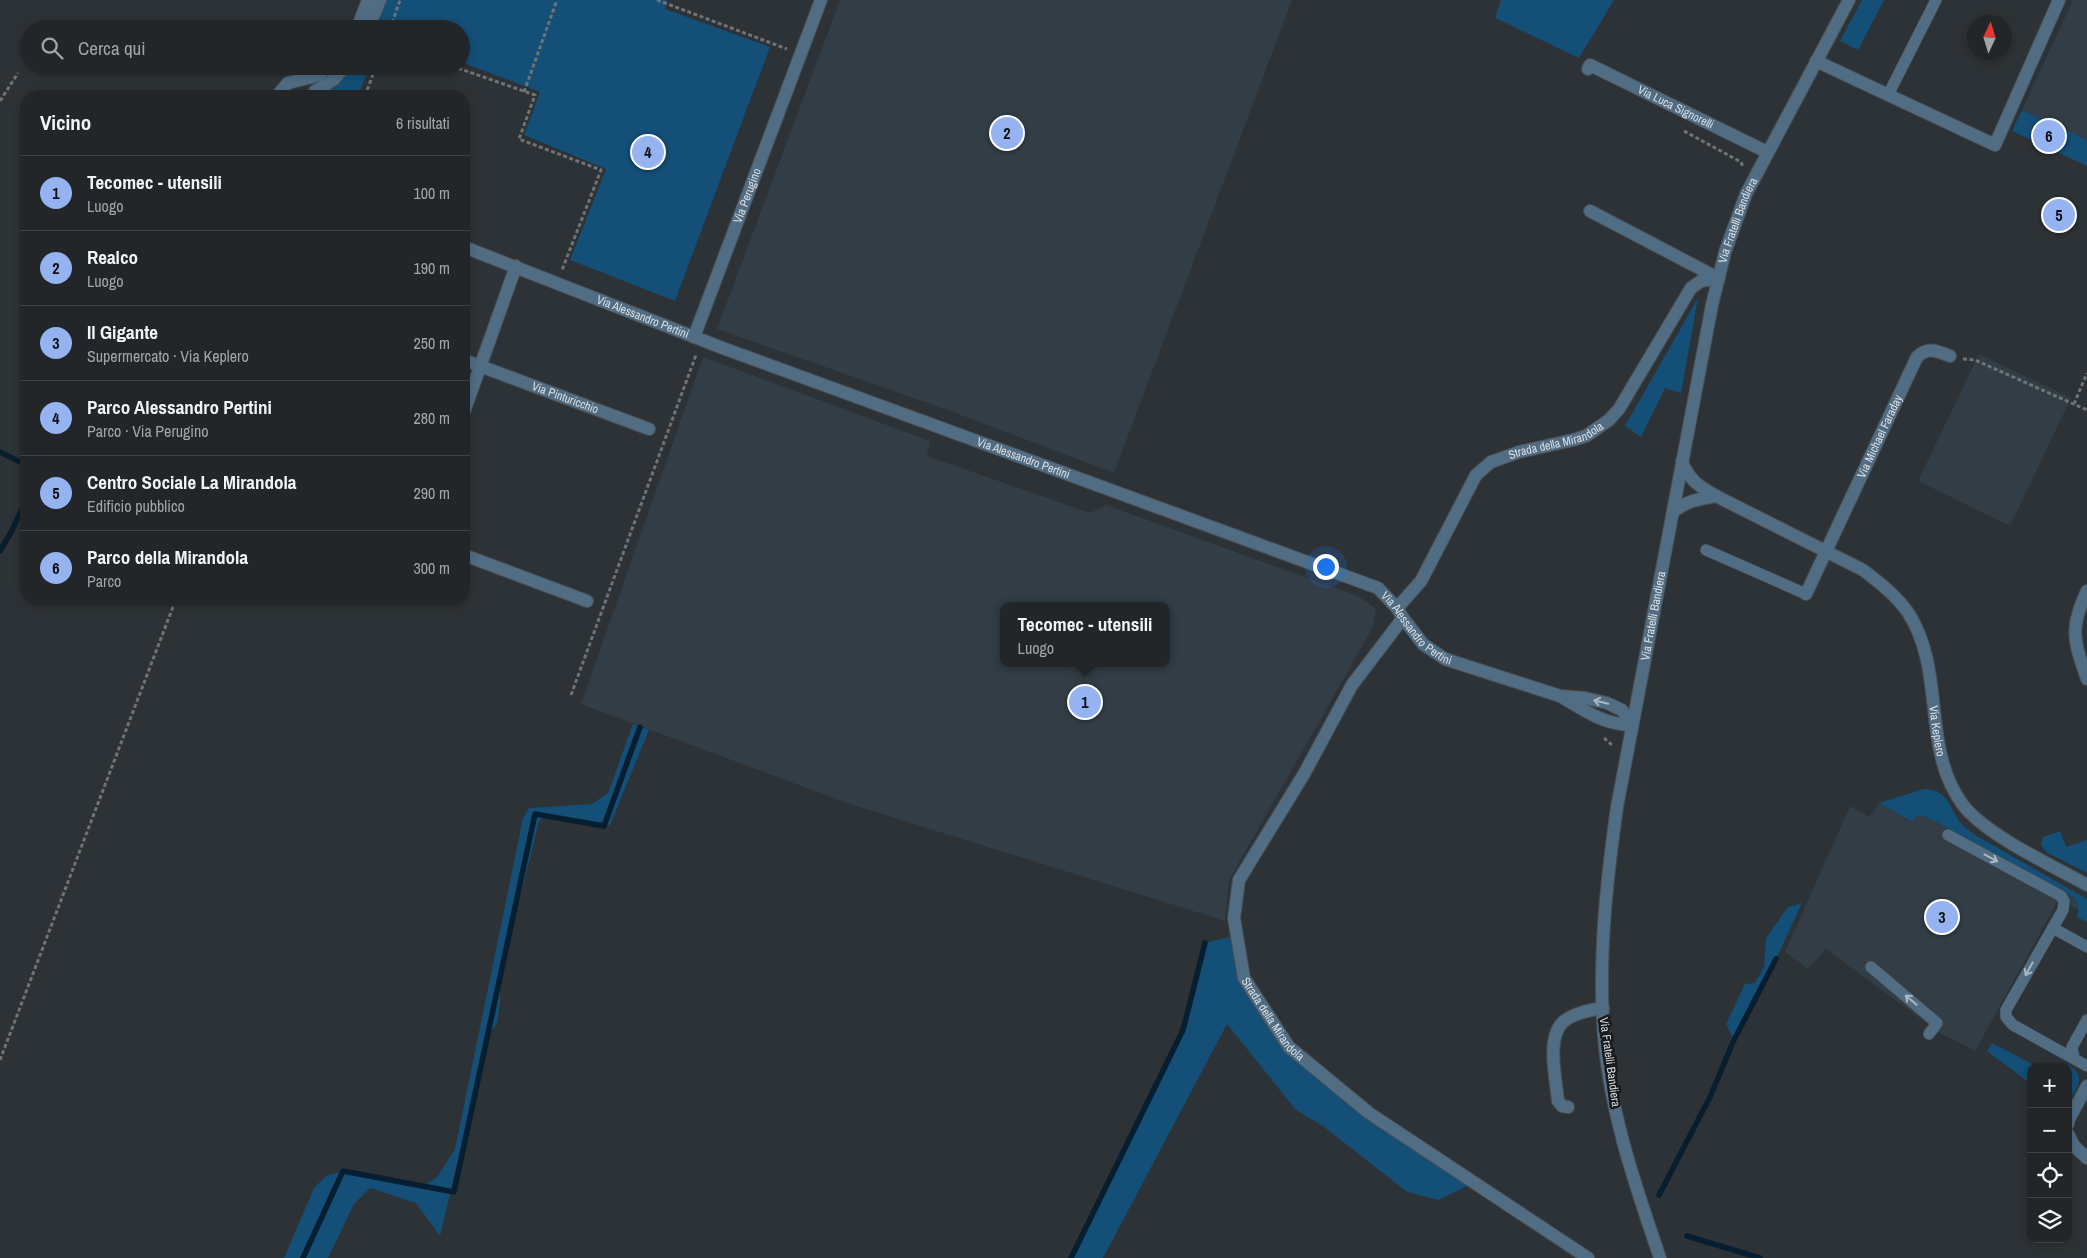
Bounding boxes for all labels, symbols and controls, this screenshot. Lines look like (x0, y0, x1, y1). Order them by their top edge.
north arrow (1967, 15, 2012, 60)
search box (20, 20, 470, 75)
icon: search (38, 34, 66, 62)
text: Cerca qui (78, 35, 146, 61)
street label: Via Luca Signorelli (1635, 82, 1717, 133)
text: Vicino (40, 108, 91, 137)
text: 6 risultati (396, 112, 450, 134)
pin: 2 (991, 114, 1023, 152)
pin: 6 (2033, 117, 2065, 155)
pin: 4 (632, 133, 664, 171)
street label: Via Perugino (730, 166, 765, 225)
text: Tecomec - utensili (87, 169, 222, 195)
street label: Via Fratelli Bandiera (1715, 174, 1762, 265)
text: 1 (52, 182, 60, 204)
text: 100 m (414, 182, 450, 204)
text: Luogo (87, 195, 123, 217)
pin: 5 (2043, 196, 2075, 234)
text: Realco (87, 244, 138, 270)
text: 2 (52, 257, 60, 279)
text: 190 m (414, 257, 450, 279)
text: Luogo (87, 270, 123, 292)
street label: Via Alessandro Pertini (594, 292, 691, 342)
text: Il Gigante (87, 319, 158, 345)
text: 3 (52, 332, 60, 354)
text: 250 m (414, 332, 450, 354)
text: Supermercato · Via Keplero (87, 345, 249, 367)
street label: Via Pinturicchio (530, 378, 601, 417)
street label: Via Michael Faraday (1853, 392, 1906, 481)
text: Parco Alessandro Pertini (87, 394, 272, 420)
text: 4 (52, 407, 60, 429)
text: 280 m (414, 407, 450, 429)
street label: Strada della Mirandola (1506, 418, 1607, 463)
text: Parco · Via Perugino (87, 420, 209, 442)
street label: Via Alessandro Pertini (975, 434, 1072, 483)
text: Centro Sociale La Mirandola (87, 469, 297, 495)
text: 5 (52, 482, 60, 504)
text: 290 m (414, 482, 450, 504)
text: Edificio pubblico (87, 495, 185, 517)
text: Parco della Mirandola (87, 544, 248, 570)
your location (1313, 554, 1339, 580)
text: 6 (52, 557, 60, 579)
text: 300 m (414, 557, 450, 579)
street label: Via Fratelli Bandiera (1637, 569, 1670, 662)
text: Parco (87, 570, 121, 592)
street label: Via Alessandro Pertini (1377, 588, 1454, 669)
popup (1000, 602, 1170, 667)
text: Tecomec - utensili (1018, 611, 1152, 637)
text: Luogo (1018, 637, 1054, 659)
pin: 1 (1069, 683, 1101, 721)
one-way arrow (1594, 697, 1610, 706)
street label: Via Keplero (1926, 705, 1949, 758)
one-way arrow (1983, 854, 1998, 863)
pin: 3 (1926, 898, 1958, 936)
one-way arrow (2024, 961, 2034, 976)
street label: Strada della Mirandola (1238, 974, 1308, 1065)
one-way arrow (1904, 995, 1917, 1006)
street label: Via Fratelli Bandiera (1596, 1016, 1624, 1108)
map controls (2027, 1063, 2072, 1243)
button: + (2027, 1063, 2072, 1108)
button: − (2027, 1108, 2072, 1153)
button: locate (2027, 1153, 2072, 1198)
button: layers (2027, 1198, 2072, 1243)

